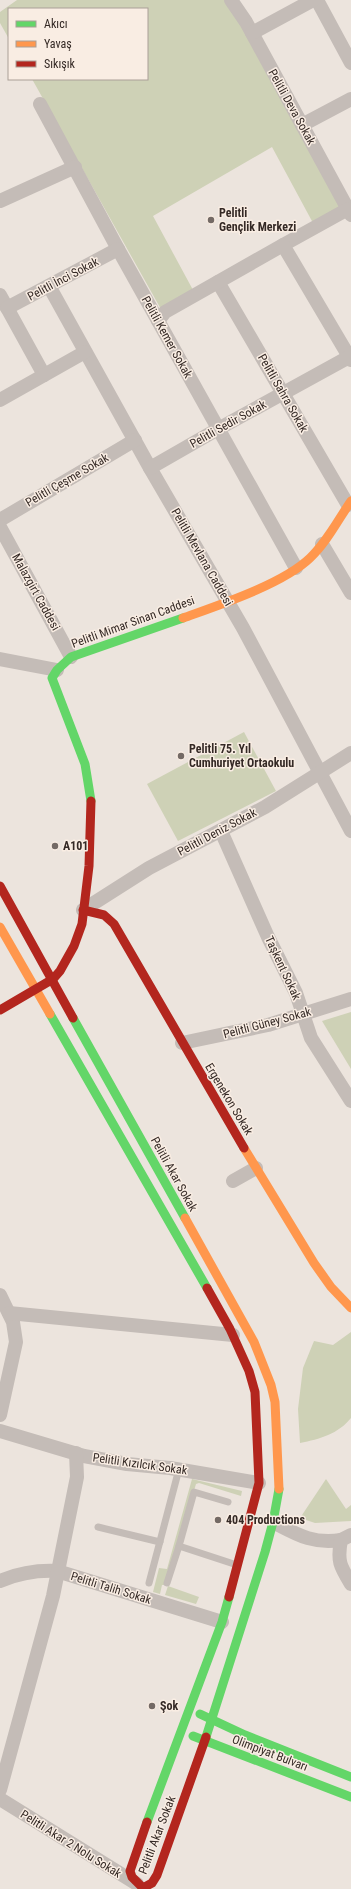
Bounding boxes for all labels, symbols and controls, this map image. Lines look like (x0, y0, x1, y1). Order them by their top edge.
legend (8, 8, 148, 80)
text: Akıcı (44, 17, 68, 31)
text: Yavaş (44, 37, 72, 51)
text: Sıkışık (44, 57, 76, 71)
street label: Pelitli Deva Sokak (265, 67, 319, 148)
place label: Pelitli Gençlik Merkezi (219, 206, 296, 234)
marker: Pelitli Gençlik Merkezi (206, 215, 216, 225)
street label: Pelitli İnci Sokak (25, 253, 101, 304)
street label: Pelitli Kemer Sokak (139, 294, 196, 381)
street label: Pelitli Sahra Sokak (255, 351, 311, 435)
street label: Pelitli Sedir Sokak (187, 397, 269, 451)
street label: Pelitli Çeşme Sokak (23, 450, 112, 509)
street label: Pelitli Mevlana Caddesi (168, 506, 236, 608)
street label: Malazgirt Caddesi (9, 551, 63, 633)
street label: Pelitli Mimar Sinan Caddesi (70, 593, 196, 651)
place label: Pelitli 75. Yıl Cumhuriyet Ortaokulu (189, 742, 294, 770)
marker: Pelitli 75. Yıl Cumhuriyet Ortaokulu (176, 751, 186, 761)
street label: Pelitli Deniz Sokak (175, 805, 259, 859)
place label: A101 (63, 839, 88, 853)
marker: A101 (50, 841, 60, 851)
street label: Taşkent Sokak (262, 934, 304, 1003)
street label: Pelitli Güney Sokak (222, 1004, 313, 1041)
street label: Ergenekon Sokak (202, 1061, 256, 1138)
street label: Pelitli Akar Sokak (148, 1134, 200, 1214)
street label: Pelitli Kızılcık Sokak (92, 1450, 189, 1478)
place label: 404 Productions (226, 1513, 305, 1527)
marker: 404 Productions (213, 1515, 223, 1525)
street label: Pelitli Talih Sokak (69, 1569, 154, 1607)
place label: Şok (160, 1699, 178, 1713)
marker: Şok (147, 1701, 157, 1711)
street label: Olimpiyat Bulvarı (230, 1732, 310, 1774)
street label: Pelitli Akar Sokak (136, 1793, 179, 1876)
street label: Pelitli Akar 2 Nolu Sokak (18, 1807, 125, 1881)

